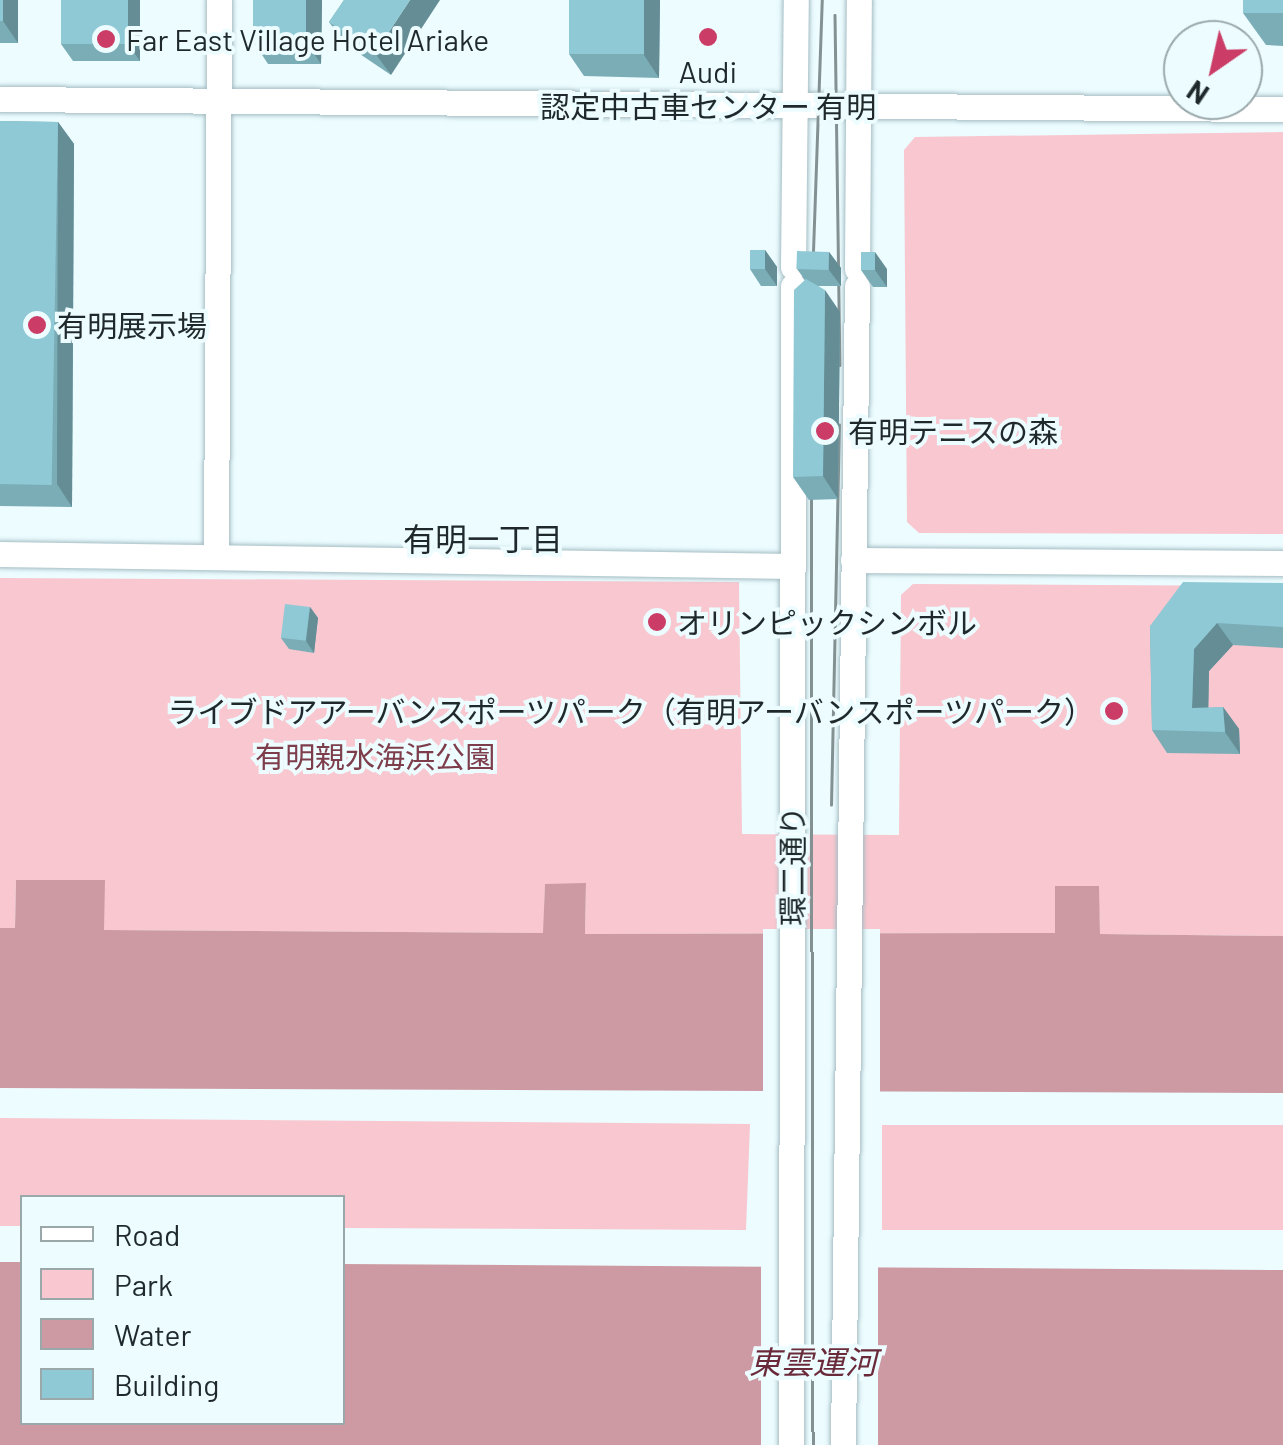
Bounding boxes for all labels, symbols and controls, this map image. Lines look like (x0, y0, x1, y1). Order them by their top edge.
north arrow (1163, 20, 1263, 120)
place label: Far East Village Hotel Ariake (126, 21, 489, 57)
marker: Audi 認定中古車センター 有明 (697, 26, 719, 48)
marker: Far East Village Hotel Ariake (95, 28, 117, 50)
place label: Audi 認定中古車センター 有明 (540, 53, 876, 124)
text: N (1180, 74, 1215, 113)
place label: 有明展示場 (57, 307, 207, 343)
marker: 有明展示場 (26, 314, 48, 336)
place label: 有明テニスの森 (848, 413, 1058, 449)
marker: 有明テニスの森 (812, 418, 838, 444)
district label: 有明一丁目 (403, 519, 563, 557)
place label: オリンピックシンボル (677, 604, 977, 640)
marker: オリンピックシンボル (646, 611, 668, 633)
place label: ライブドアアーバンスポーツパーク（有明アーバンスポーツパーク） (168, 693, 1094, 729)
marker: ライブドアアーバンスポーツパーク（有明アーバンスポーツパーク） (1103, 700, 1125, 722)
park label: 有明親水海浜公園 (255, 738, 495, 774)
street label: 環二通り (774, 806, 810, 926)
legend (20, 1195, 345, 1425)
text: Road (114, 1216, 180, 1252)
text: Park (114, 1266, 173, 1302)
text: Water (114, 1316, 192, 1352)
water label: 東雲運河 (749, 1342, 877, 1380)
text: Building (114, 1366, 219, 1402)

